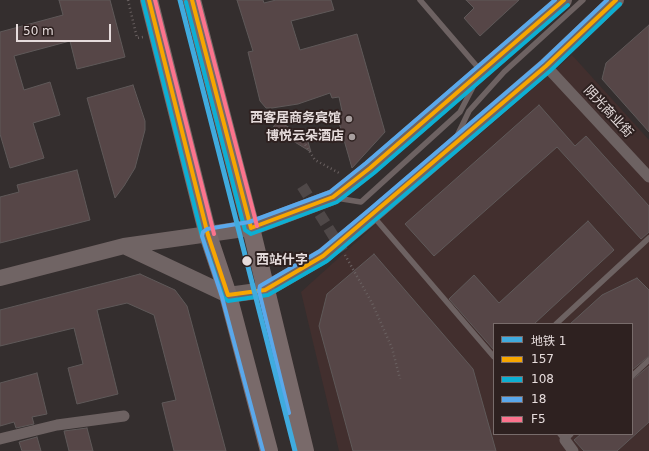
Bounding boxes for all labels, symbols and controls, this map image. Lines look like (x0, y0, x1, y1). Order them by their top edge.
scale bar (18, 16, 113, 42)
text: 50 m (23, 24, 54, 38)
street label: 阴光商业街 (580, 83, 636, 141)
place label: 西客居商务宾馆 (250, 111, 341, 127)
marker: 西客居商务宾馆 (344, 114, 354, 124)
place label: 博悦云朵酒店 (266, 129, 344, 145)
marker: 博悦云朵酒店 (347, 132, 357, 142)
place label: 西站什字 (256, 253, 308, 269)
marker: 西站什字 (240, 254, 254, 268)
legend (493, 323, 633, 435)
text: 地铁 1 (531, 334, 566, 348)
text: 157 (531, 352, 554, 366)
text: 108 (531, 372, 554, 386)
text: 18 (531, 392, 546, 406)
text: F5 (531, 412, 546, 426)

